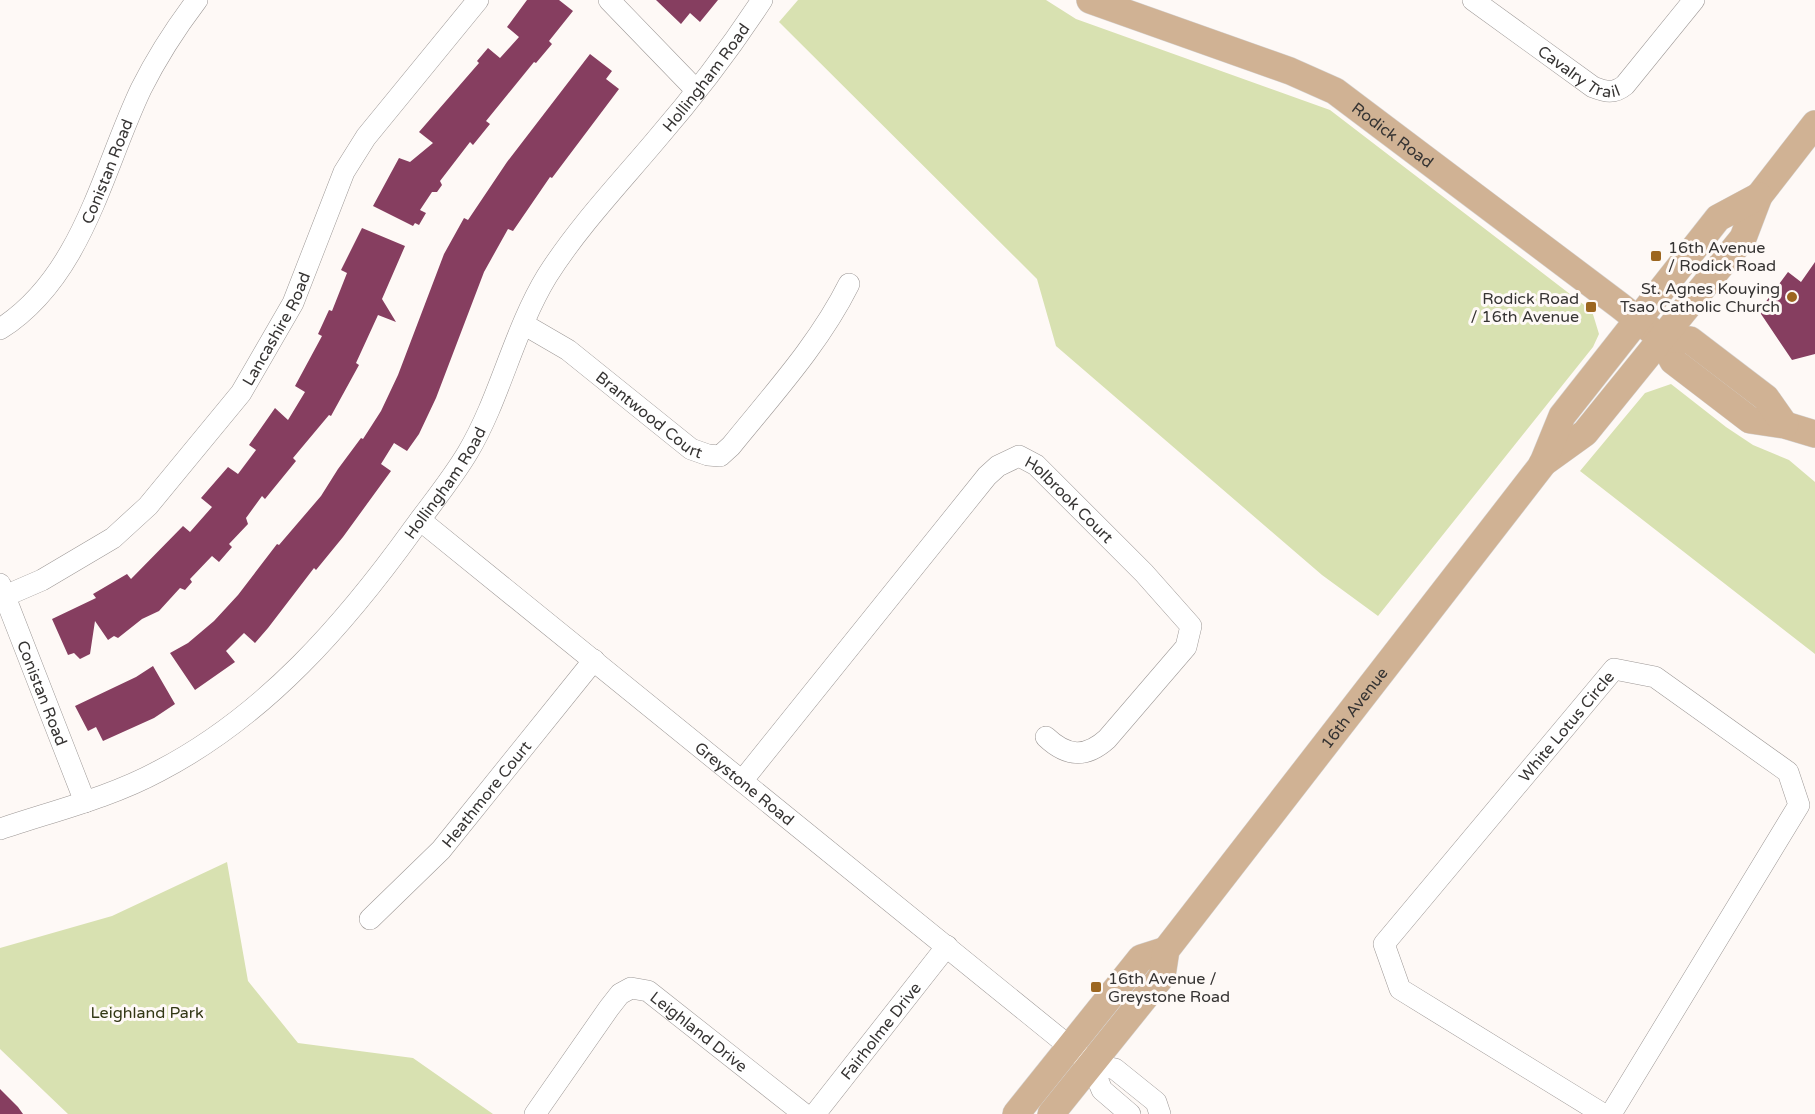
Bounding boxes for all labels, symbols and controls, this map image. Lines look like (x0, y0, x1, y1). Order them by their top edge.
street label: Hollingham Road (658, 20, 754, 136)
street label: Cavalry Trail (1534, 41, 1623, 103)
street label: Rodick Road (1348, 98, 1437, 173)
street label: Conistan Road (77, 116, 138, 227)
place label: 16th Avenue / Rodick Road (1668, 238, 1776, 276)
marker: 16th Avenue / Rodick Road (1649, 249, 1663, 263)
street label: Lancashire Road (238, 269, 315, 390)
place label: St. Agnes Kouying Tsao Catholic Church (1620, 279, 1780, 317)
place label: Rodick Road / 16th Avenue (1470, 289, 1579, 327)
marker: St. Agnes Kouying Tsao Catholic Church (1785, 290, 1799, 304)
marker: Rodick Road / 16th Avenue (1584, 300, 1598, 314)
street label: Brantwood Court (591, 367, 705, 463)
street label: Hollingham Road (400, 424, 491, 543)
street label: Holbrook Court (1021, 452, 1117, 548)
street label: Conistan Road (12, 638, 71, 749)
street label: 16th Avenue (1317, 664, 1392, 753)
street label: White Lotus Circle (1515, 667, 1619, 786)
street label: Heathmore Court (438, 737, 536, 852)
street label: Greystone Road (690, 738, 798, 830)
place label: 16th Avenue / Greystone Road (1108, 969, 1230, 1007)
street label: Fairholme Drive (837, 979, 926, 1084)
marker: 16th Avenue / Greystone Road (1089, 980, 1103, 994)
street label: Leighland Drive (646, 988, 751, 1077)
park label: Leighland Park (90, 1003, 204, 1023)

